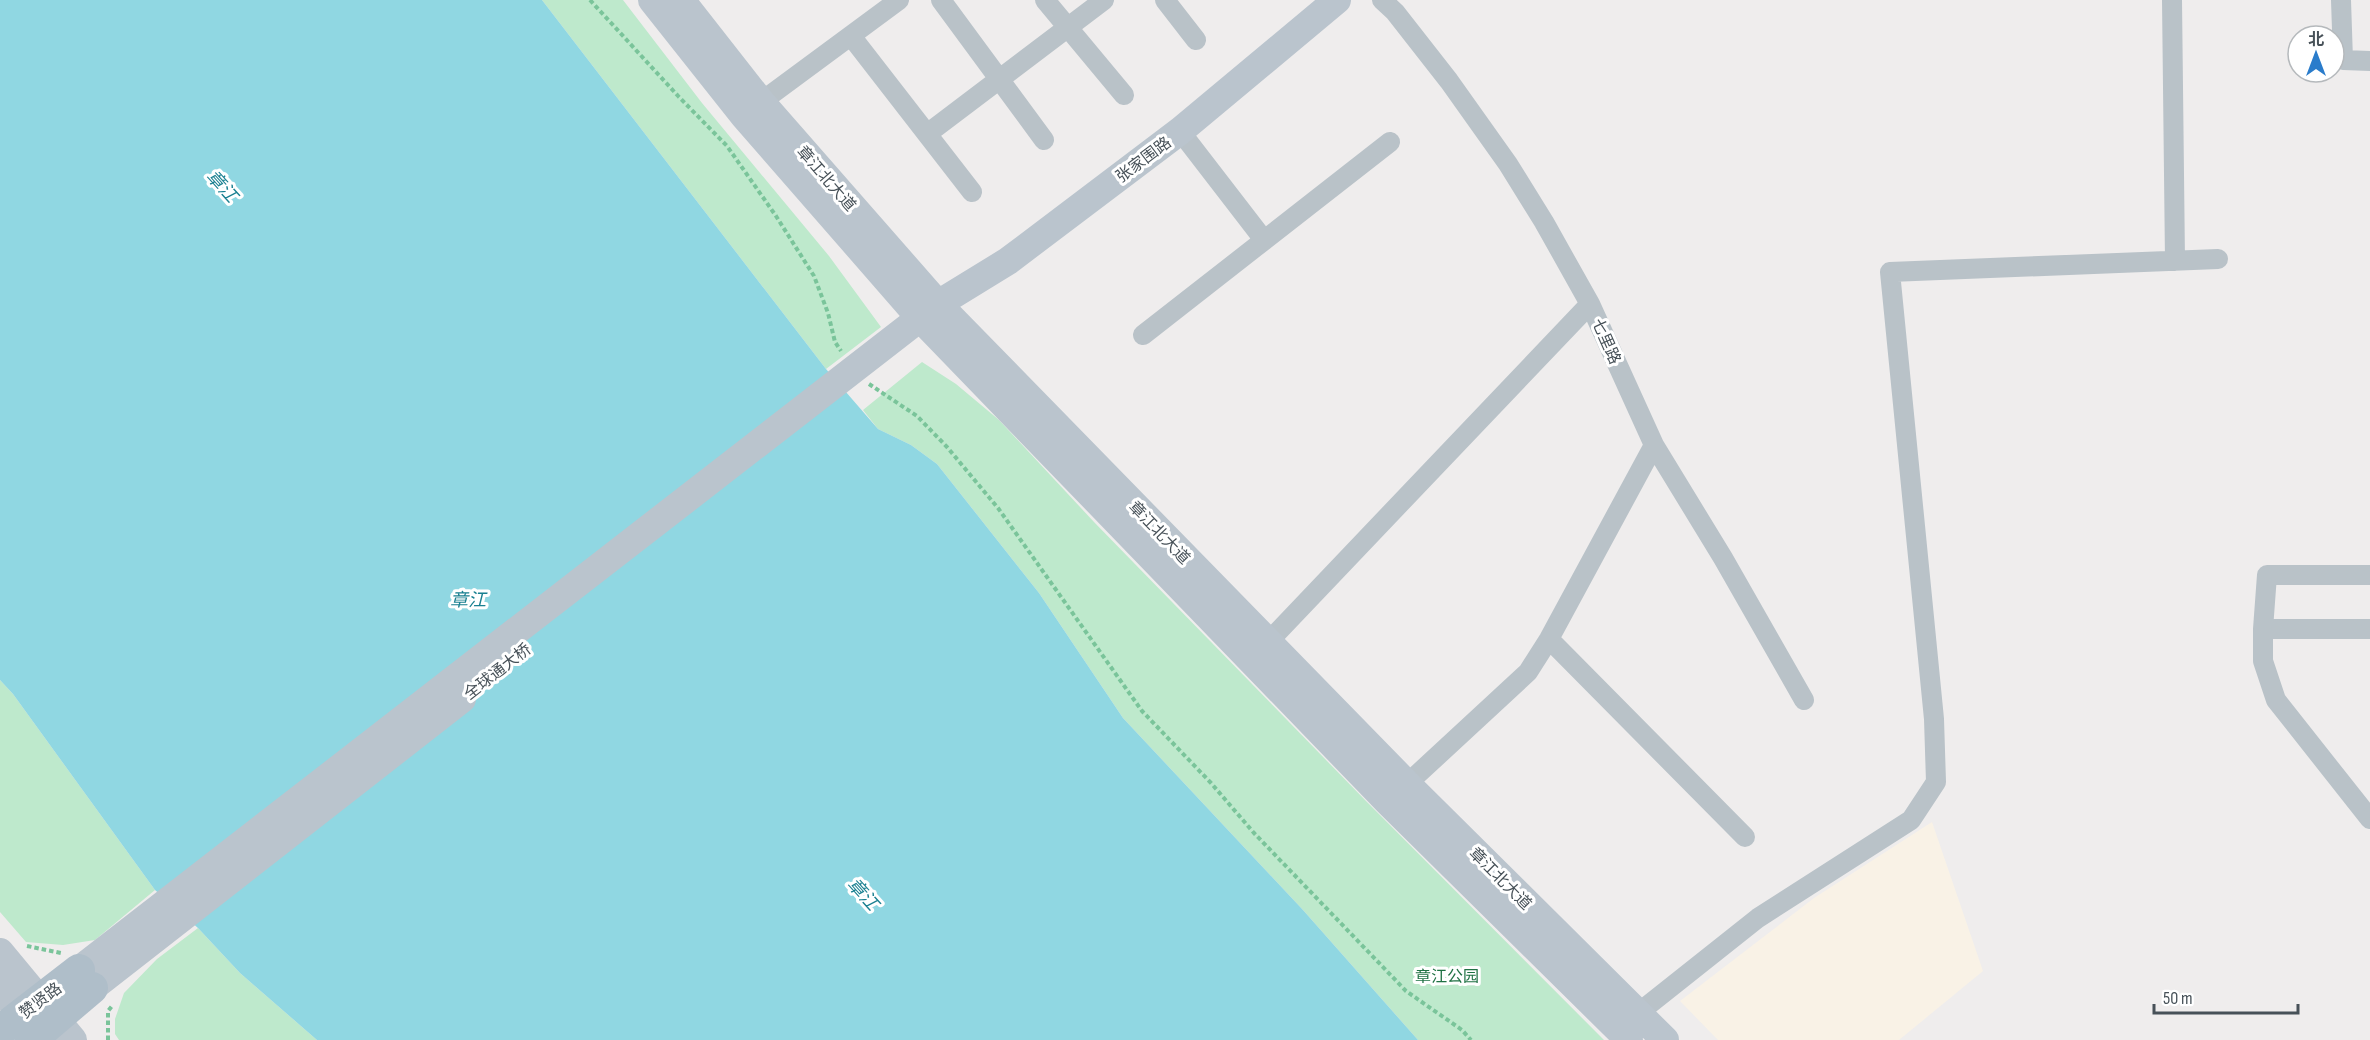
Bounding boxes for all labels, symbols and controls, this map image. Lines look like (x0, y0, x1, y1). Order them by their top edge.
north arrow (2286, 24, 2346, 84)
text: 北 (2308, 31, 2324, 50)
street label: 张家围路 (1113, 133, 1175, 187)
street label: 章江北大道 (792, 143, 859, 215)
water label: 章江 (202, 166, 243, 208)
street label: 七里路 (1587, 316, 1624, 367)
street label: 章江北大道 (1124, 498, 1194, 568)
water label: 章江 (450, 590, 488, 611)
street label: 全球通大桥 (461, 640, 535, 704)
street label: 章江北大道 (1465, 844, 1535, 914)
water label: 章江 (843, 874, 884, 916)
park label: 章江公园 (1415, 968, 1479, 987)
scale bar (2154, 977, 2298, 1015)
street label: 赞贤路 (16, 979, 66, 1023)
text: 50 m (2163, 988, 2193, 1009)

